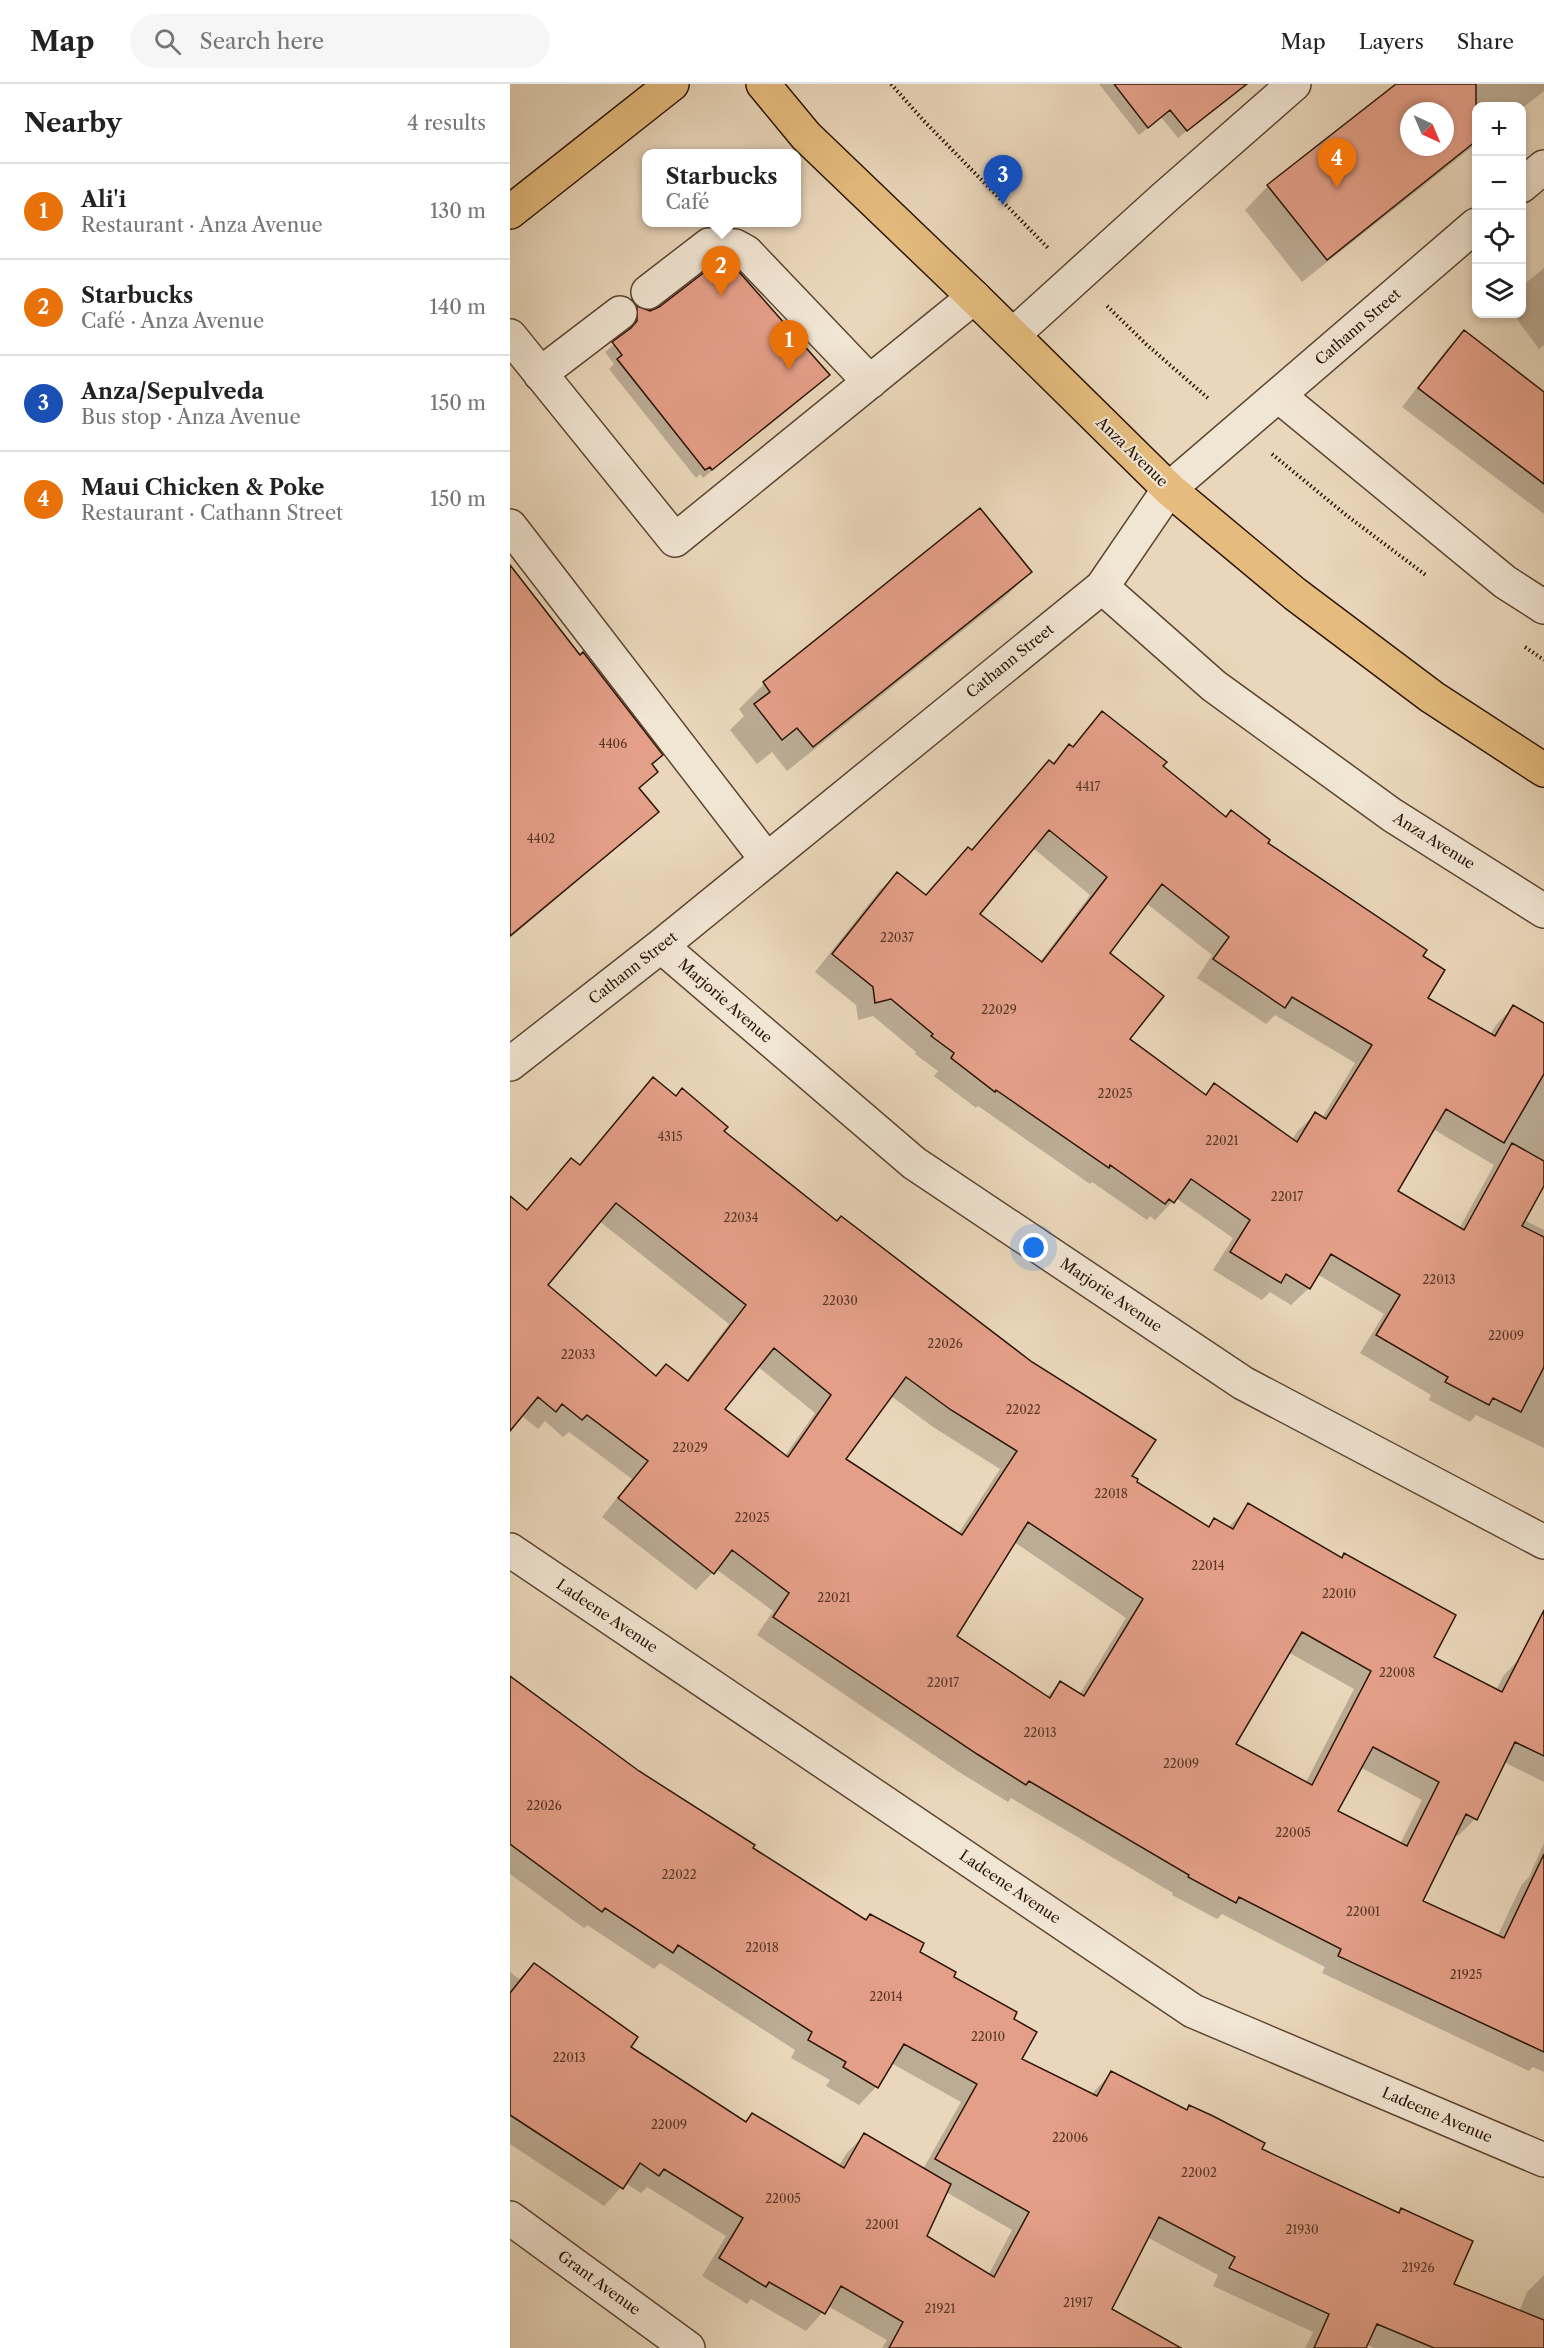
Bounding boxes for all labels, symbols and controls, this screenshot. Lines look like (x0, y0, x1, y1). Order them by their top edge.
search box (130, 14, 550, 68)
text: Map (30, 24, 94, 58)
icon: search (151, 25, 184, 58)
text: Search here (199, 28, 324, 55)
text: Map (1281, 29, 1326, 54)
text: Layers (1359, 29, 1424, 54)
text: Share (1457, 29, 1514, 54)
north arrow (1400, 102, 1454, 156)
map controls (1472, 102, 1526, 318)
button: + (1472, 102, 1526, 156)
text: Nearby (24, 107, 122, 139)
text: 4 results (407, 111, 486, 135)
pin: 4 (1318, 138, 1356, 188)
popup (642, 149, 801, 227)
pin: 3 (984, 156, 1022, 205)
button: − (1472, 156, 1526, 210)
text: Starbucks (665, 163, 778, 190)
text: Ali'i (81, 186, 126, 213)
text: Café (665, 190, 710, 214)
text: 1 (39, 199, 48, 223)
text: 130 m (430, 199, 486, 223)
button: locate (1472, 210, 1526, 264)
text: Restaurant · Anza Avenue (81, 213, 323, 237)
pin: 2 (702, 246, 740, 296)
button: layers (1472, 264, 1526, 318)
text: Starbucks (81, 282, 193, 309)
street label: Cathann Street (1311, 284, 1405, 369)
text: 2 (38, 295, 49, 319)
text: 140 m (429, 295, 486, 319)
text: Café · Anza Avenue (81, 309, 264, 333)
pin: 1 (770, 320, 808, 370)
text: Anza/Sepulveda (81, 378, 264, 405)
text: 3 (38, 391, 49, 415)
text: 150 m (430, 391, 486, 415)
text: Bus stop · Anza Avenue (81, 405, 301, 429)
street label: Anza Avenue (1092, 412, 1172, 491)
text: Maui Chicken & Poke (81, 474, 324, 501)
text: 4 (38, 487, 49, 511)
text: 150 m (430, 487, 486, 511)
text: Restaurant · Cathann Street (81, 501, 343, 525)
street label: Cathann Street (962, 619, 1058, 702)
house number: 4406 (599, 736, 627, 751)
house number: 4417 (1076, 779, 1100, 794)
street label: Anza Avenue (1389, 807, 1479, 873)
house number: 4402 (527, 831, 555, 846)
street label: Cathann Street (585, 927, 681, 1008)
house number: 22037 (880, 930, 914, 945)
street label: Marjorie Avenue (674, 955, 776, 1047)
house number: 22029 (981, 1002, 1017, 1017)
house number: 22025 (1098, 1086, 1132, 1101)
house number: 4315 (657, 1129, 683, 1144)
house number: 22021 (1205, 1133, 1239, 1148)
house number: 22017 (1271, 1189, 1303, 1204)
house number: 22034 (724, 1210, 759, 1225)
your location (1019, 1233, 1048, 1262)
street label: Marjorie Avenue (1057, 1254, 1166, 1336)
house number: 22013 (1422, 1272, 1456, 1287)
house number: 22030 (822, 1293, 858, 1308)
house number: 22009 (1488, 1328, 1524, 1343)
house number: 22026 (927, 1336, 963, 1351)
house number: 22033 (561, 1347, 595, 1362)
house number: 22022 (1005, 1402, 1041, 1417)
house number: 22029 (672, 1440, 708, 1455)
house number: 22018 (1094, 1486, 1128, 1501)
house number: 22025 (735, 1510, 769, 1525)
house number: 22014 (1191, 1558, 1225, 1573)
street label: Ladeene Avenue (553, 1575, 662, 1657)
house number: 22010 (1322, 1586, 1356, 1601)
house number: 22021 (817, 1590, 851, 1605)
house number: 22008 (1379, 1665, 1415, 1680)
house number: 22017 (927, 1675, 959, 1690)
house number: 22013 (1023, 1725, 1057, 1740)
house number: 22009 (1163, 1756, 1199, 1771)
house number: 22026 (526, 1798, 562, 1813)
house number: 22005 (1275, 1825, 1311, 1840)
street label: Ladeene Avenue (956, 1846, 1065, 1928)
house number: 22022 (661, 1867, 697, 1882)
house number: 22001 (1346, 1904, 1380, 1919)
house number: 22018 (745, 1940, 779, 1955)
house number: 21925 (1450, 1967, 1482, 1982)
house number: 22014 (869, 1989, 903, 2004)
house number: 22010 (971, 2029, 1005, 2044)
house number: 22013 (552, 2050, 586, 2065)
street label: Ladeene Avenue (1379, 2083, 1495, 2146)
house number: 22009 (651, 2117, 687, 2132)
house number: 22006 (1052, 2130, 1088, 2145)
house number: 22002 (1181, 2165, 1217, 2180)
house number: 22005 (765, 2191, 801, 2206)
house number: 22001 (865, 2217, 899, 2232)
house number: 21930 (1285, 2222, 1319, 2237)
street label: Grant Avenue (554, 2246, 644, 2319)
house number: 21926 (1402, 2260, 1434, 2275)
house number: 21917 (1063, 2295, 1093, 2310)
house number: 21921 (925, 2301, 955, 2316)

